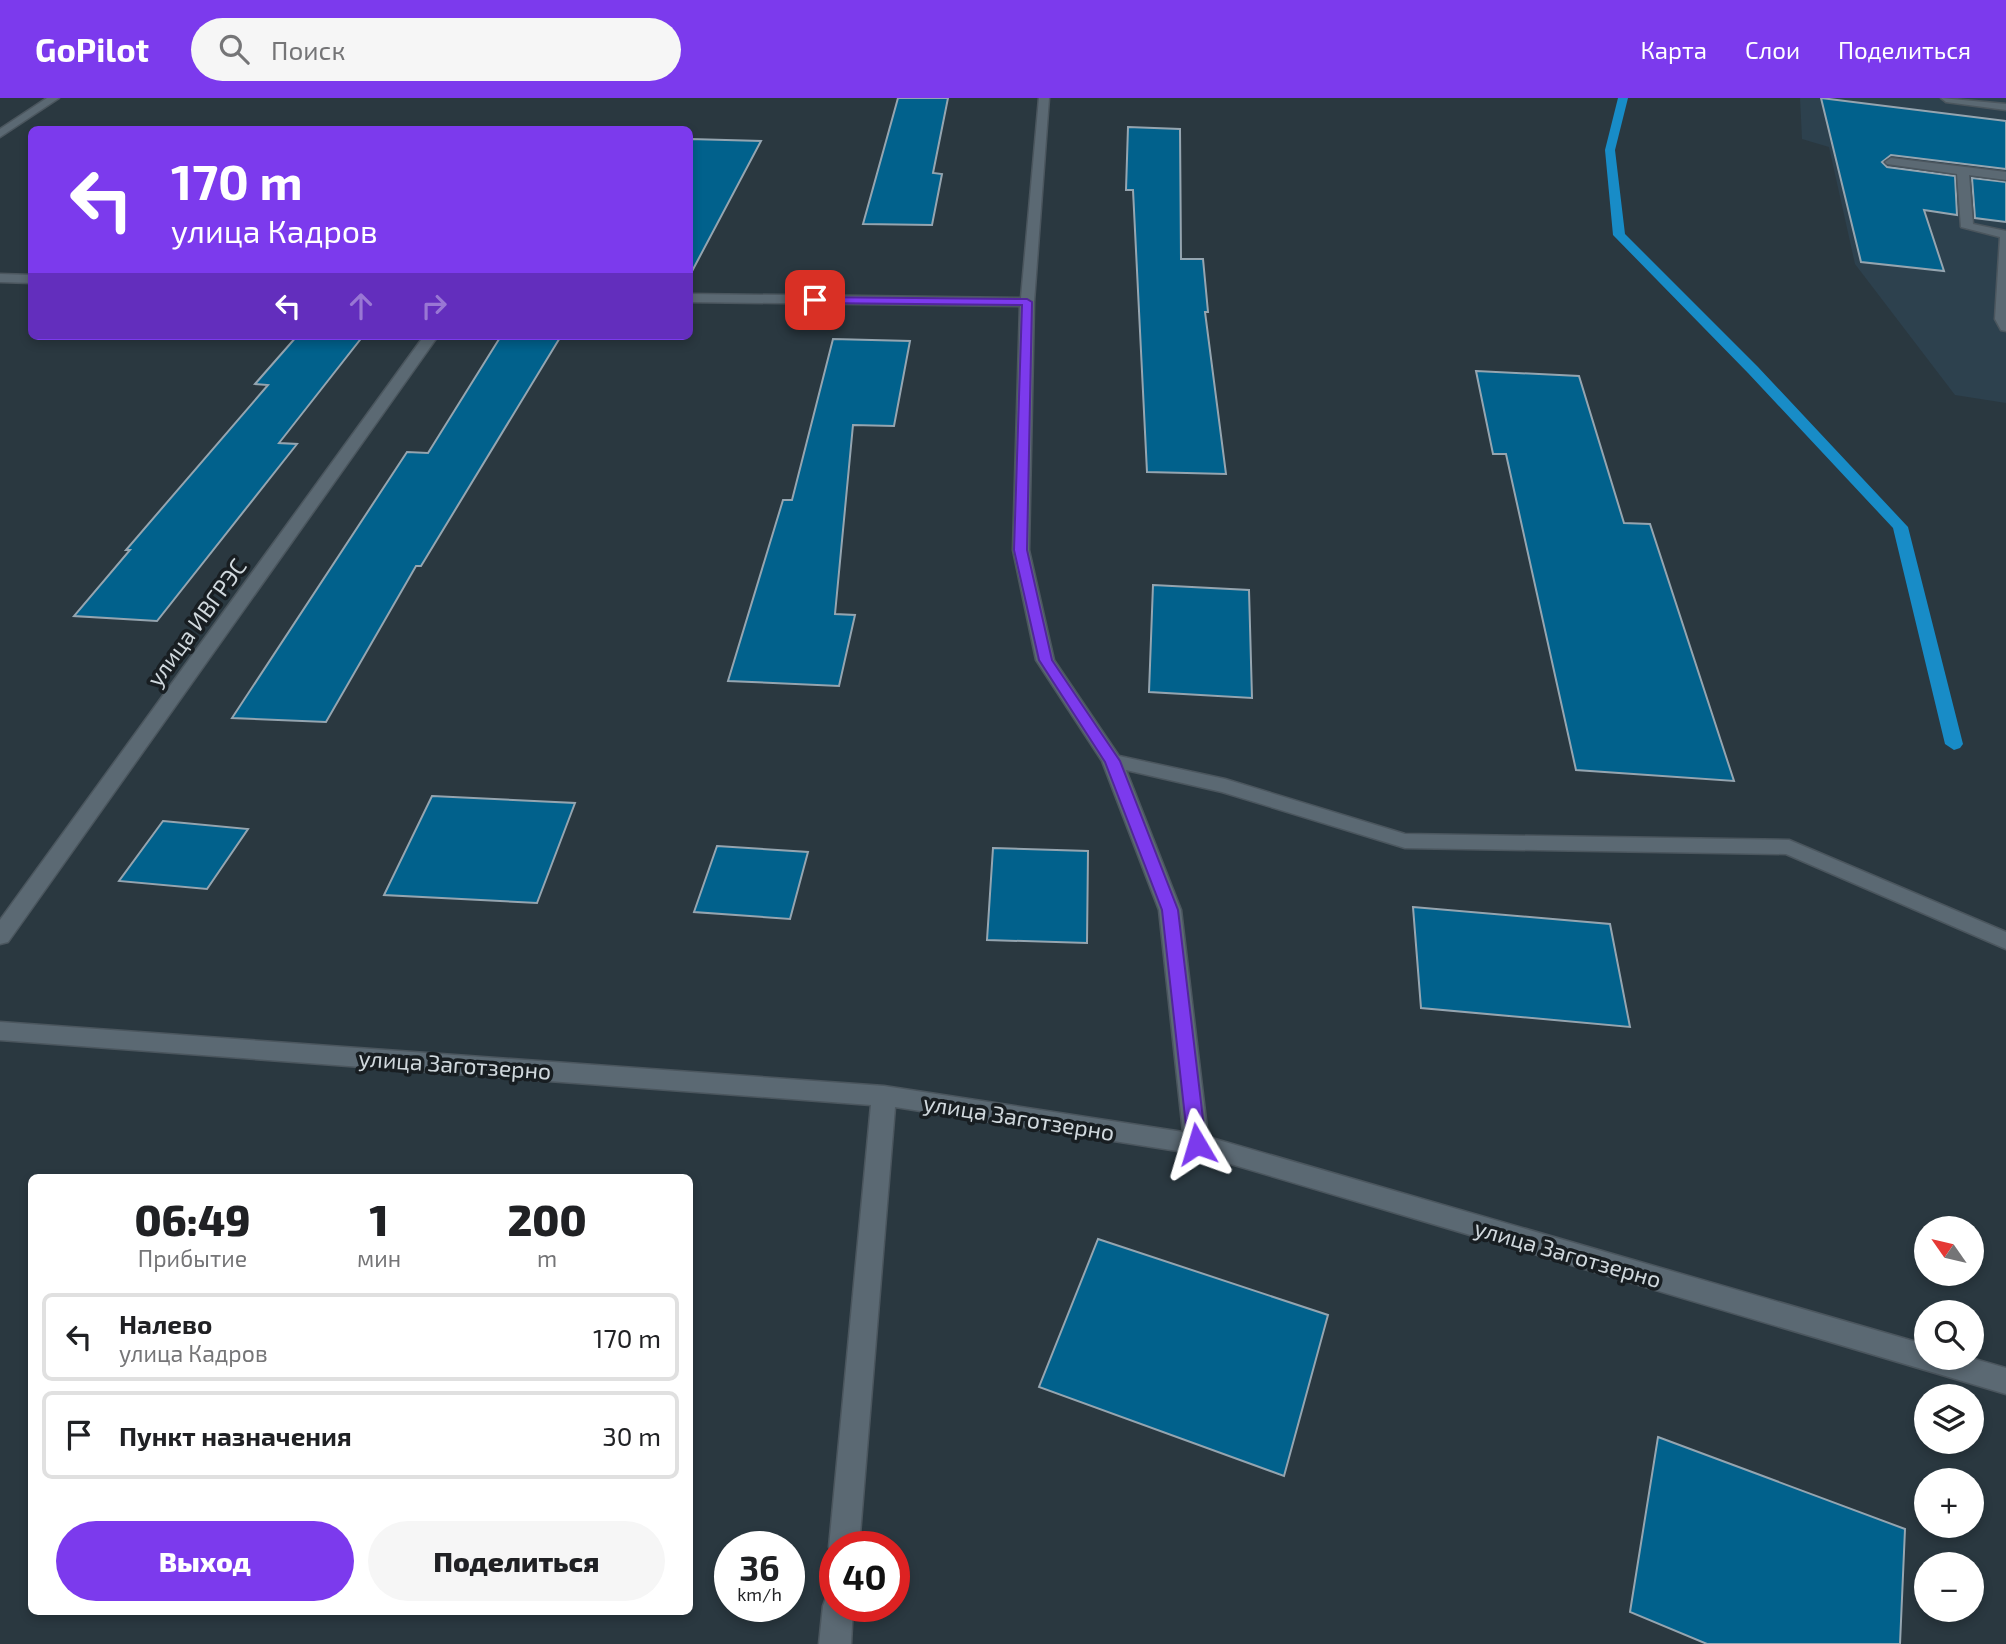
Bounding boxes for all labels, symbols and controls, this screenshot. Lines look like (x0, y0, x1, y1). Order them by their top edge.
search box (191, 18, 681, 81)
text: GoPilot (35, 29, 149, 69)
icon: search (215, 30, 253, 68)
text: Поиск (271, 34, 345, 65)
text: Карта (1640, 35, 1707, 64)
text: Слои (1745, 35, 1800, 64)
text: Поделиться (1838, 35, 1971, 64)
text: 170 m (171, 151, 303, 210)
icon: left (56, 154, 147, 245)
text: улица Кадров (171, 211, 378, 249)
pin (785, 270, 845, 330)
icon: arrive (796, 281, 834, 319)
icon: left (269, 287, 307, 325)
icon: ahead (342, 287, 380, 325)
icon: right (415, 287, 453, 325)
street label: улица ИВГРЭС (140, 553, 253, 692)
street label: улица Заготзерно (358, 1043, 552, 1086)
street label: улица Заготзерно (921, 1088, 1117, 1147)
position arrow (1160, 1107, 1234, 1181)
text: 06:49 (134, 1194, 250, 1244)
text: 1 (369, 1194, 388, 1244)
text: 200 (507, 1194, 587, 1244)
street label: улица Заготзерно (1471, 1213, 1665, 1294)
north arrow (1914, 1216, 1984, 1286)
map controls (1914, 1216, 1984, 1622)
text: Прибытие (138, 1244, 247, 1272)
text: мин (357, 1244, 401, 1272)
text: m (537, 1244, 557, 1272)
button: search (1914, 1300, 1984, 1370)
text: Налево (119, 1308, 212, 1339)
icon: left (60, 1318, 98, 1356)
text: 170 m (593, 1322, 661, 1353)
text: улица Кадров (119, 1339, 268, 1367)
button: layers (1914, 1384, 1984, 1454)
icon: arrive (60, 1416, 98, 1454)
text: Пункт назначения (119, 1420, 352, 1451)
text: 30 m (602, 1420, 661, 1451)
button: + (1914, 1468, 1984, 1538)
button: Выход (56, 1521, 354, 1601)
button: Поделиться (368, 1521, 665, 1601)
speed limit sign: 40 (819, 1531, 910, 1622)
text: 36 (739, 1546, 780, 1588)
button: − (1914, 1552, 1984, 1622)
text: km/h (737, 1583, 782, 1605)

